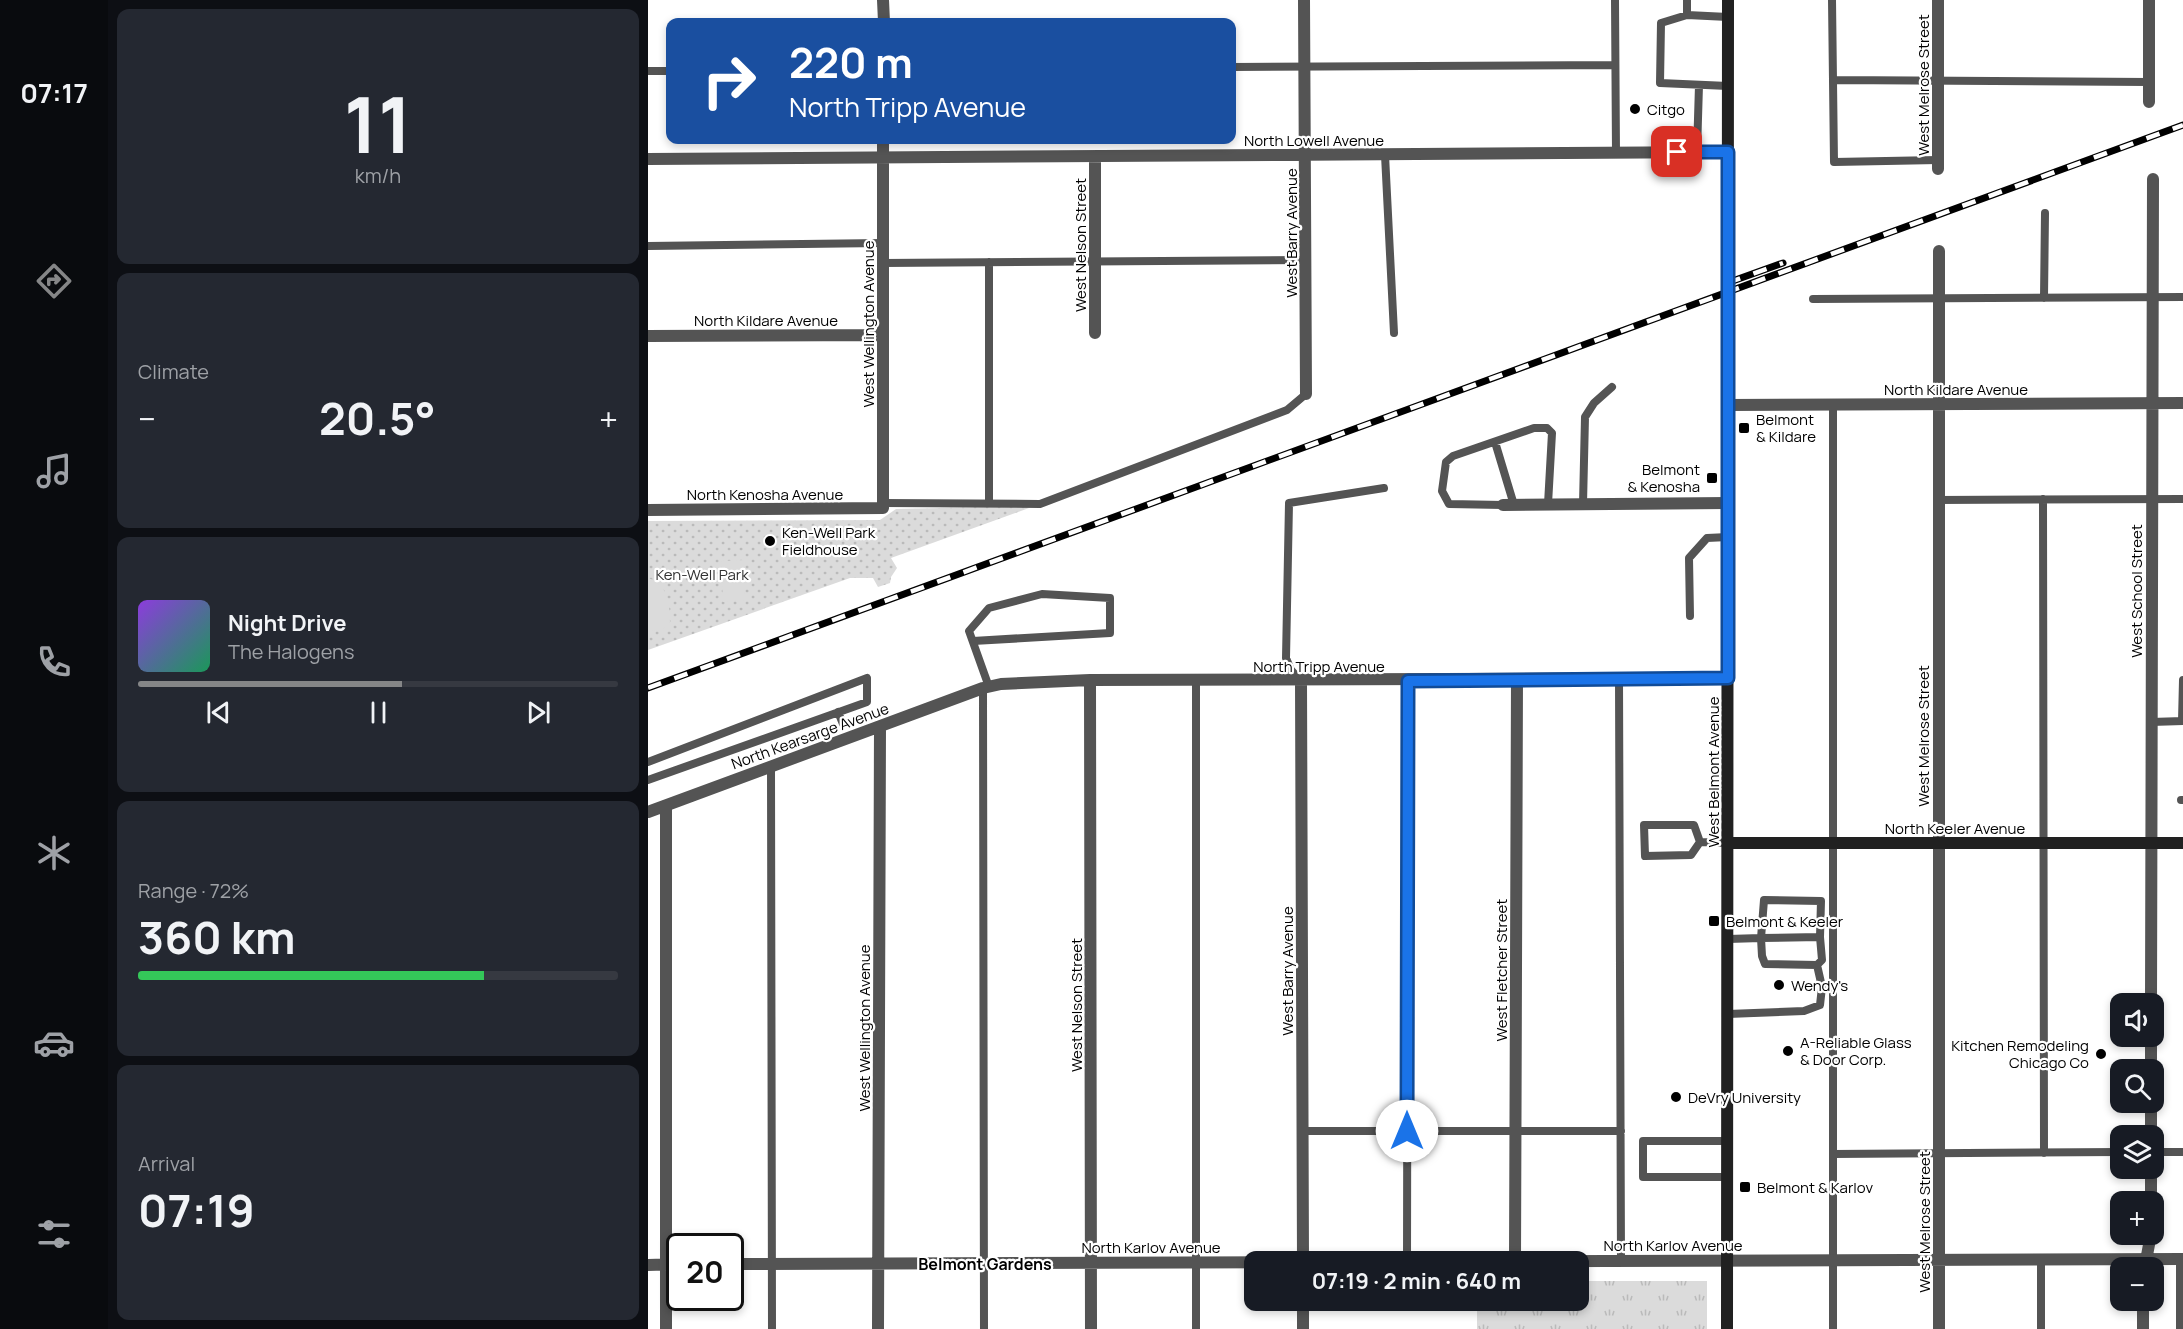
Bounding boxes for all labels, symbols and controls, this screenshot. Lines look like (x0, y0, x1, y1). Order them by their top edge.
street label: West Melrose Street (1913, 14, 1934, 156)
text: 220 m (789, 33, 913, 91)
icon: right (690, 42, 768, 120)
text: 11 (344, 70, 412, 176)
text: 07:17 (20, 74, 88, 111)
text: North Tripp Avenue (789, 88, 1026, 125)
place label: Citgo (1647, 99, 1685, 120)
marker: Citgo (1628, 102, 1642, 116)
pin (1651, 126, 1702, 177)
street label: North Lowell Avenue (1244, 130, 1384, 151)
icon: arrive (1660, 135, 1693, 168)
text: km/h (355, 162, 401, 189)
street label: West Barry Avenue (1281, 168, 1302, 298)
street label: West Nelson Street (1070, 178, 1091, 312)
street label: West Wellington Avenue (858, 240, 879, 407)
icon: directions (33, 260, 75, 302)
street label: North Kildare Avenue (694, 310, 838, 331)
text: Climate (138, 358, 209, 385)
street label: North Kildare Avenue (1884, 379, 2028, 400)
text: 20.5° (319, 387, 436, 449)
text: − (138, 396, 156, 441)
text: + (599, 396, 618, 441)
place label: Belmont & Kildare (1756, 409, 1816, 447)
marker: Belmont & Kildare (1737, 421, 1751, 435)
icon: music (33, 450, 75, 492)
place label: Belmont & Kenosha (1628, 459, 1700, 497)
marker: Belmont & Kenosha (1705, 471, 1719, 485)
street label: North Kenosha Avenue (687, 484, 843, 505)
place label: Ken-Well Park Fieldhouse (782, 522, 876, 560)
street label: West School Street (2126, 524, 2147, 658)
marker: Ken-Well Park Fieldhouse (763, 534, 777, 548)
park label: Ken-Well Park (655, 564, 749, 585)
text: Night Drive (228, 608, 347, 638)
text: The Halogens (228, 638, 354, 665)
icon: phone (33, 641, 75, 683)
street label: North Tripp Avenue (1253, 656, 1385, 677)
street label: West Melrose Street (1913, 665, 1934, 807)
icon: previous (202, 696, 235, 729)
icon: pause (362, 696, 395, 729)
icon: next (522, 696, 555, 729)
street label: West Belmont Avenue (1703, 696, 1724, 848)
street label: North Kearsarge Avenue (728, 698, 892, 774)
street label: North Keeler Avenue (1885, 818, 2025, 839)
icon: climate (33, 832, 75, 874)
text: Range · 72% (138, 877, 249, 904)
street label: West Fletcher Street (1491, 899, 1512, 1041)
text: 360 km (138, 906, 295, 968)
street label: West Barry Avenue (1277, 906, 1298, 1036)
place label: Belmont & Keeler (1726, 911, 1844, 932)
marker: Belmont & Keeler (1707, 914, 1721, 928)
street label: West Nelson Street (1066, 938, 1087, 1072)
street label: West Wellington Avenue (854, 944, 875, 1111)
place label: Wendy's (1791, 975, 1848, 996)
marker: Wendy's (1772, 978, 1786, 992)
map controls (2110, 993, 2164, 1311)
button: sound (2110, 993, 2164, 1047)
icon: car (33, 1022, 75, 1064)
place label: A-Reliable Glass & Door Corp. (1800, 1032, 1912, 1070)
place label: Kitchen Remodeling Chicago Co (1951, 1035, 2089, 1073)
marker: A-Reliable Glass & Door Corp. (1781, 1044, 1795, 1058)
marker: Kitchen Remodeling Chicago Co (2094, 1047, 2108, 1061)
button: search (2110, 1059, 2164, 1113)
place label: DeVry University (1688, 1087, 1801, 1108)
marker: DeVry University (1669, 1090, 1683, 1104)
position arrow (1375, 1099, 1439, 1163)
button: layers (2110, 1125, 2164, 1179)
text: Arrival (138, 1150, 195, 1177)
street label: West Melrose Street (1914, 1151, 1935, 1293)
place label: Belmont & Karlov (1757, 1177, 1873, 1198)
text: 07:19 (138, 1179, 255, 1241)
marker: Belmont & Karlov (1738, 1180, 1752, 1194)
button: + (2110, 1191, 2164, 1245)
icon: filters (33, 1213, 75, 1255)
speed limit sign: 20 (666, 1233, 744, 1311)
street label: North Karlov Avenue (1603, 1235, 1743, 1256)
street label: North Karlov Avenue (1081, 1237, 1221, 1258)
district label: Belmont Gardens (918, 1253, 1052, 1275)
button: − (2110, 1257, 2164, 1311)
text: 07:19 · 2 min · 640 m (1312, 1266, 1521, 1296)

